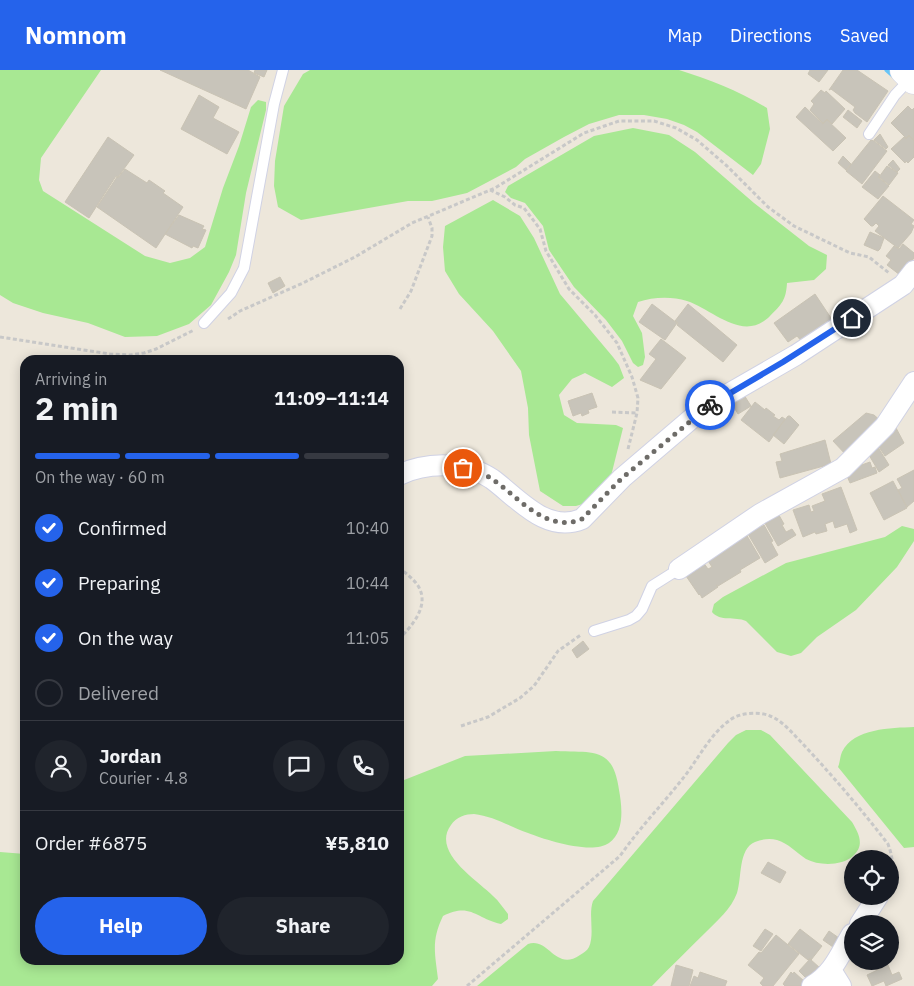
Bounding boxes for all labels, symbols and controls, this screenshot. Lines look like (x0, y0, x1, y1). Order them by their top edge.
text: Nomnom (25, 19, 127, 51)
text: Map (667, 24, 702, 47)
text: Directions (730, 24, 812, 47)
text: Saved (840, 24, 889, 47)
pin (831, 297, 873, 339)
icon: home (838, 304, 866, 332)
text: Arriving in (35, 369, 107, 389)
courier (685, 380, 735, 430)
text: 11:09–11:14 (274, 386, 389, 410)
text: 2 min (35, 387, 119, 429)
icon: bike (696, 391, 724, 419)
pin (442, 447, 484, 489)
icon: bag (449, 454, 477, 482)
text: On the way · 60 m (35, 467, 165, 487)
icon: check (35, 514, 63, 542)
text: Confirmed (78, 516, 167, 540)
text: 10:40 (346, 518, 389, 538)
icon: check (35, 569, 63, 597)
text: Preparing (78, 571, 160, 595)
text: 10:44 (346, 573, 389, 593)
icon: check (35, 624, 63, 652)
text: On the way (78, 626, 173, 650)
text: 11:05 (346, 628, 389, 648)
text: Delivered (78, 681, 159, 705)
button: person (35, 740, 87, 792)
button: chat (273, 740, 325, 792)
button: phone (337, 740, 389, 792)
text: Jordan (99, 744, 162, 768)
text: Courier · 4.8 (99, 768, 188, 788)
text: Order #6875 (35, 831, 147, 855)
text: ¥5,810 (325, 831, 389, 855)
map controls (844, 850, 899, 970)
button: locate (844, 850, 899, 905)
button: Help (35, 897, 207, 955)
button: Share (217, 897, 389, 955)
button: layers (844, 915, 899, 970)

